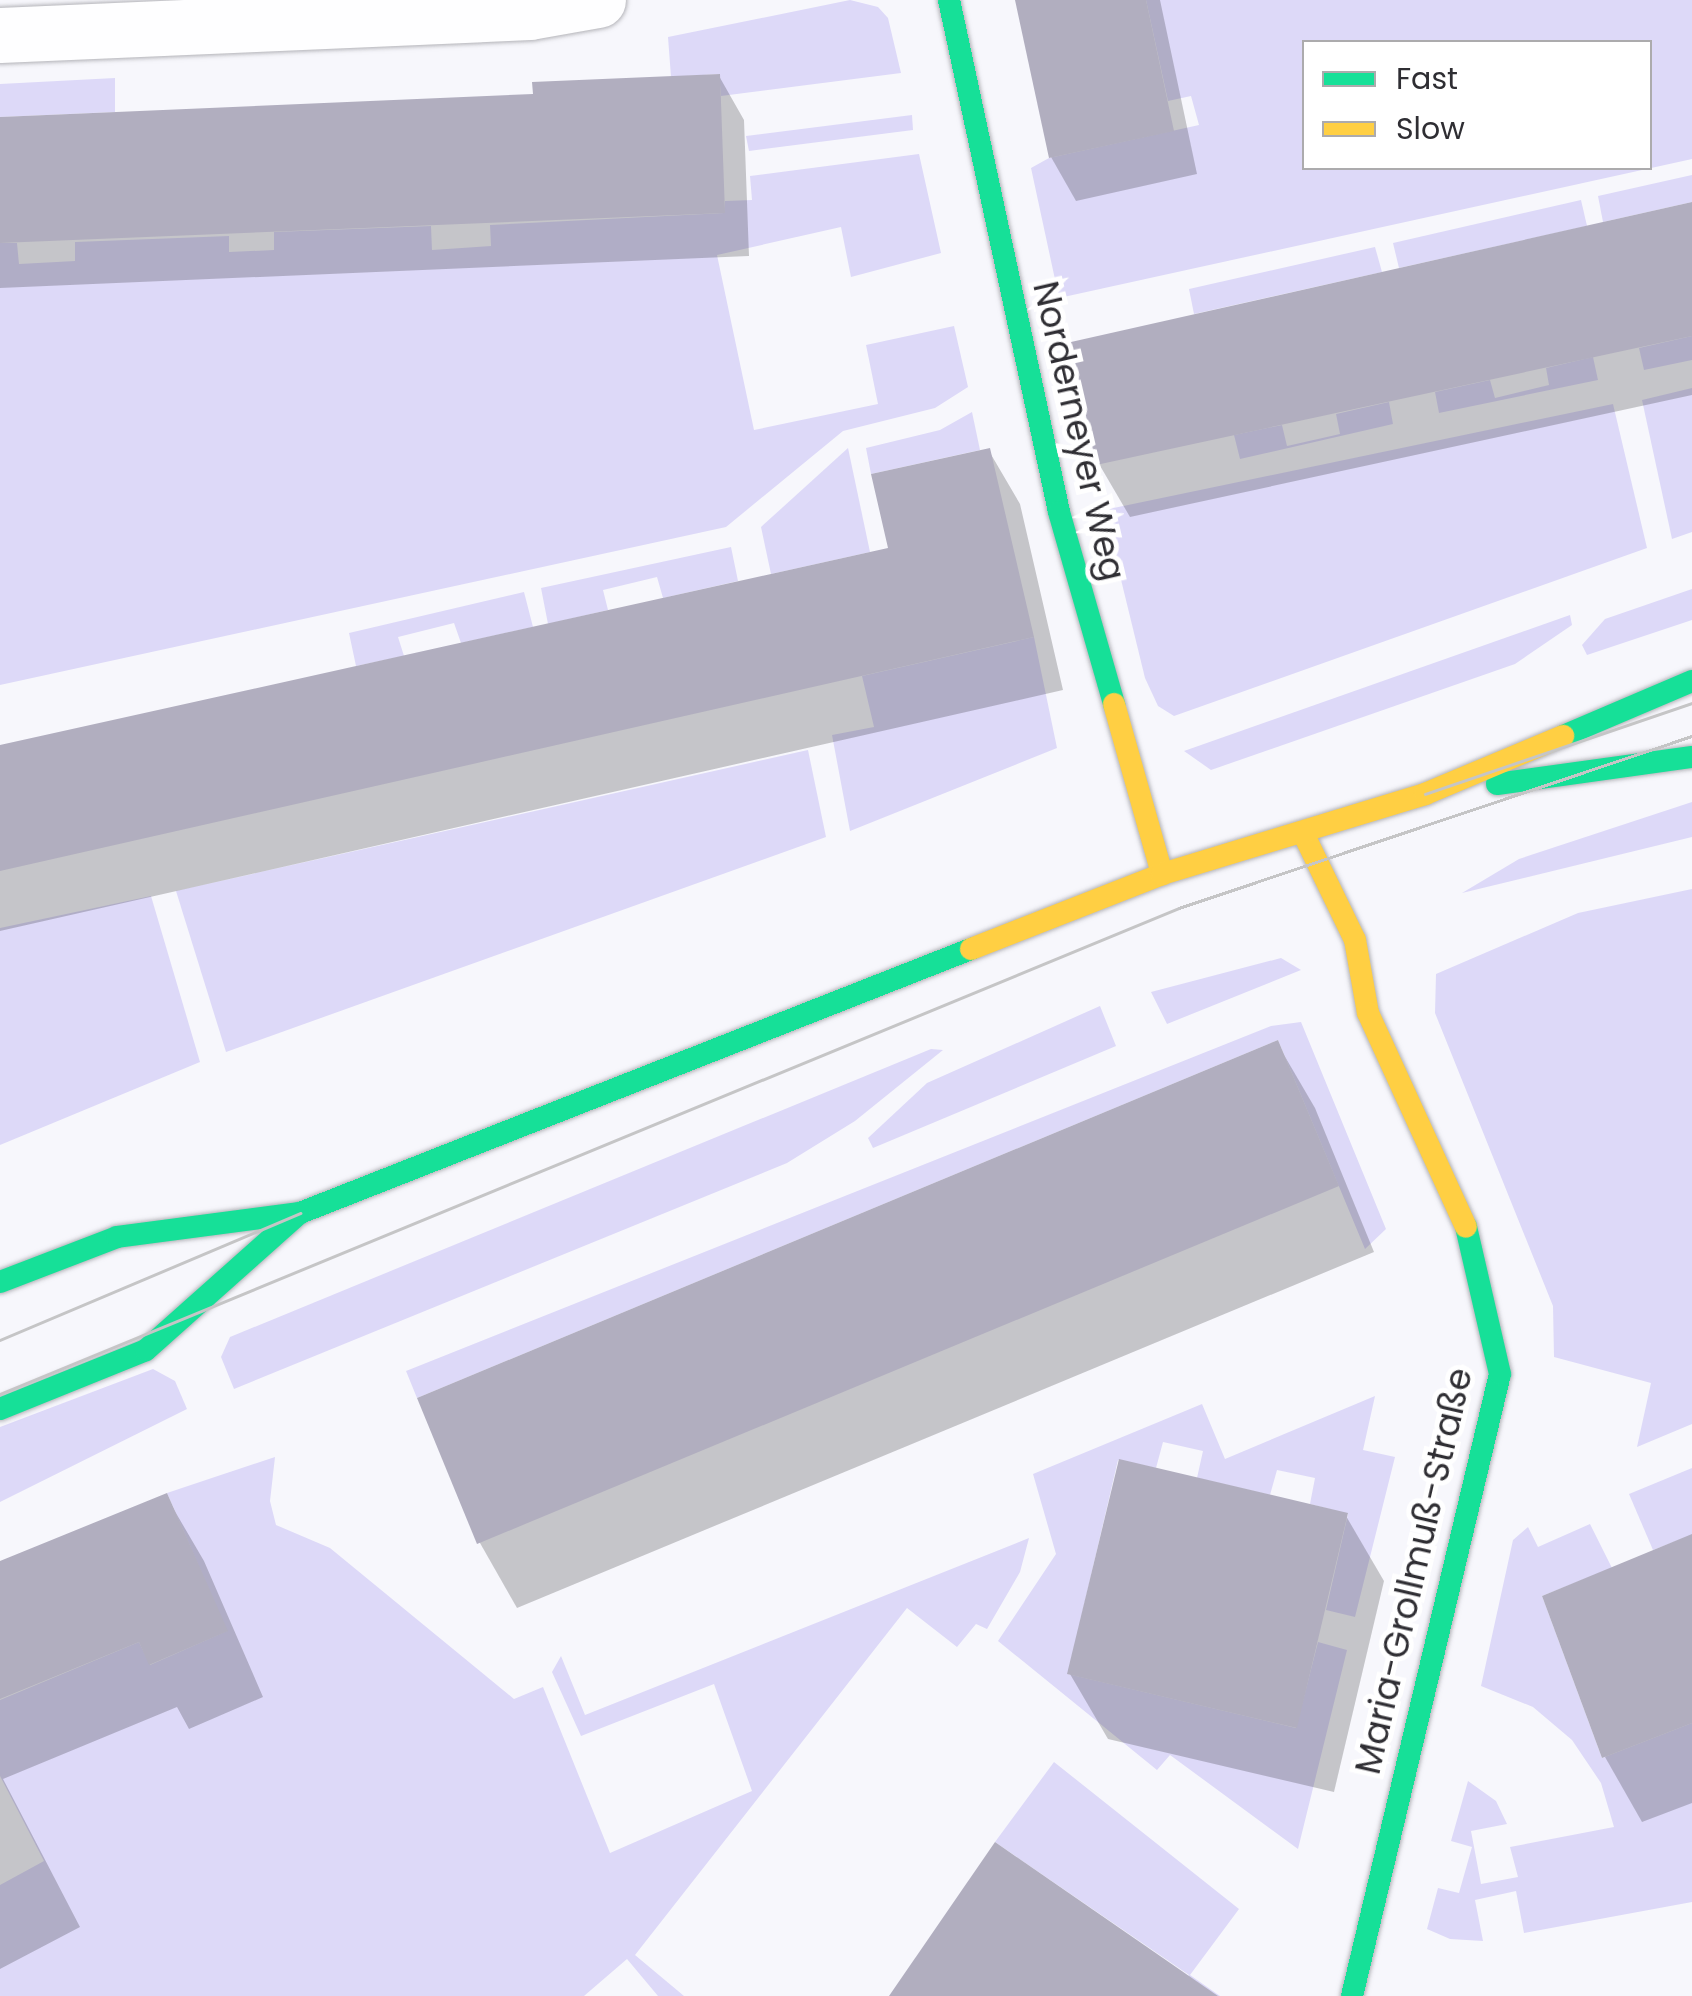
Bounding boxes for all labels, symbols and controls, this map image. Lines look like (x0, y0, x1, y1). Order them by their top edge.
legend (1302, 40, 1652, 170)
text: Fast (1396, 57, 1458, 100)
text: Slow (1396, 107, 1465, 150)
street label: Norderneyer Weg (1024, 277, 1134, 585)
street label: Maria-Grollmuß-Straße (1347, 1364, 1481, 1778)

